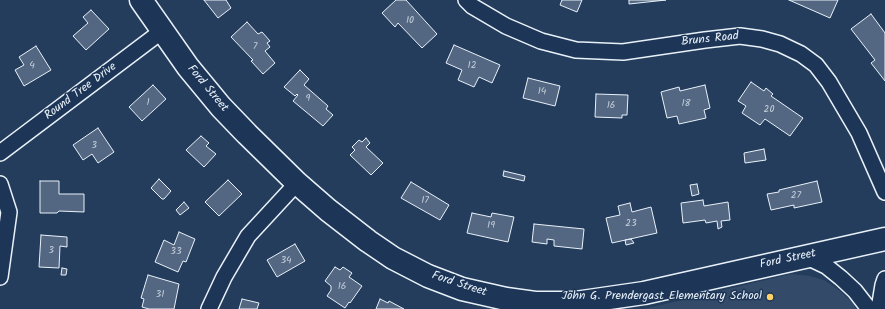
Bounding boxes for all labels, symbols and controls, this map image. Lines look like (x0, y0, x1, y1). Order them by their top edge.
house number: 10 (406, 15, 414, 27)
street label: Bruns Road (681, 30, 739, 50)
house number: 7 (253, 41, 257, 53)
house number: 4 (29, 60, 35, 72)
street label: Round Tree Drive (42, 60, 120, 124)
house number: 12 (468, 60, 476, 72)
street label: Ford Street (183, 63, 231, 115)
house number: 14 (538, 86, 546, 98)
house number: 9 (306, 93, 310, 105)
house number: 1 (146, 97, 150, 109)
house number: 18 (681, 98, 691, 110)
house number: 16 (607, 100, 615, 112)
house number: 20 (764, 104, 774, 116)
house number: 3 (91, 140, 97, 152)
house number: 27 (791, 190, 801, 202)
house number: 17 (421, 195, 429, 207)
house number: 23 (625, 218, 637, 230)
house number: 19 (487, 220, 495, 232)
house number: 3 (48, 245, 54, 257)
house number: 33 (170, 246, 182, 258)
street label: Ford Street (759, 247, 817, 273)
house number: 34 (280, 255, 292, 267)
street label: Ford Street (430, 269, 488, 301)
house number: 16 (338, 281, 346, 293)
house number: 31 (156, 289, 164, 301)
place label: John G. Prendergast Elementary School (561, 290, 762, 304)
marker: John G. Prendergast Elementary School (765, 292, 775, 302)

